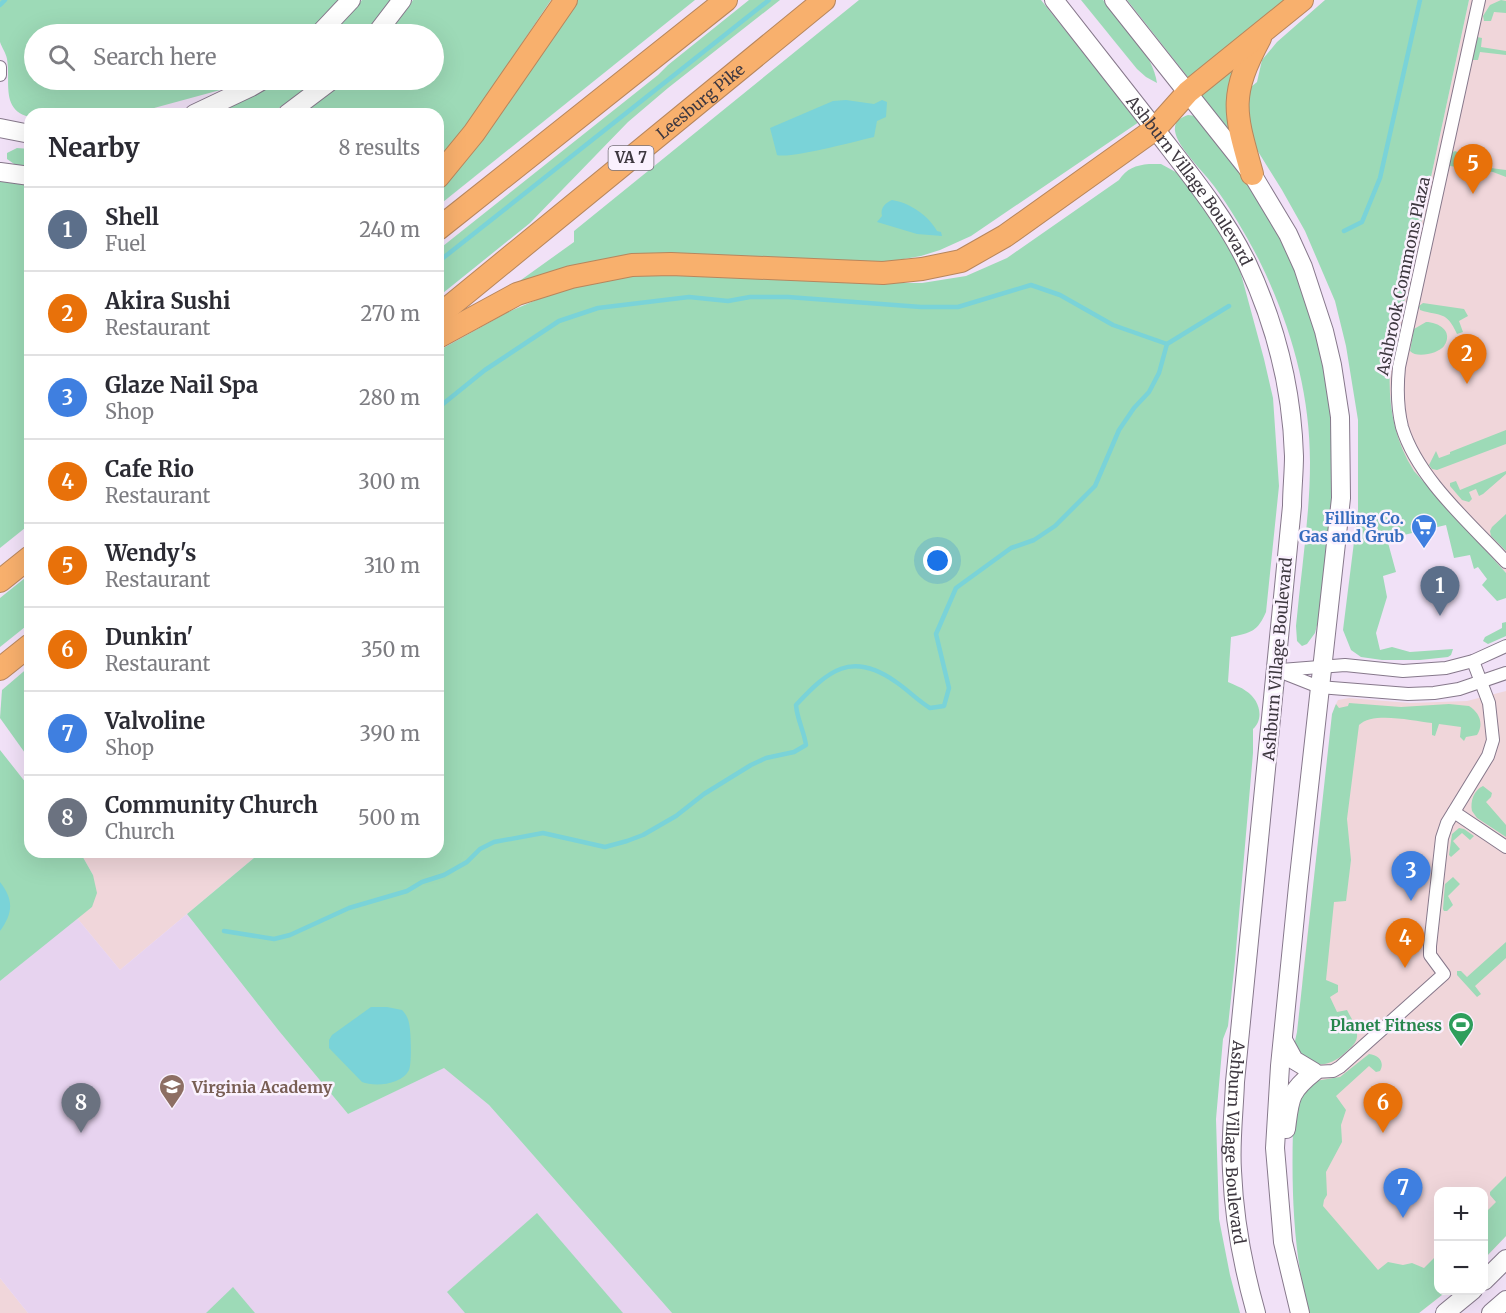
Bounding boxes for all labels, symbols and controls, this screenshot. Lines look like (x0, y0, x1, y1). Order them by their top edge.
search box (24, 24, 444, 90)
icon: search (45, 41, 78, 74)
text: Search here (93, 43, 216, 71)
street label: Leesburg Pike (652, 59, 749, 143)
street label: Ashburn Village Boulevard (1122, 91, 1257, 269)
text: Nearby (48, 131, 140, 164)
text: 8 results (338, 135, 420, 160)
pin: 5 (1454, 144, 1492, 194)
road number: VA 7 (608, 146, 654, 170)
street label: Ashbrook Commons Plaza (1372, 174, 1434, 378)
text: Shell (105, 203, 159, 231)
text: 1 (63, 217, 72, 242)
text: 240 m (359, 217, 420, 242)
text: Fuel (105, 231, 146, 256)
text: Akira Sushi (105, 287, 231, 315)
text: 2 (62, 301, 73, 326)
text: 270 m (360, 301, 420, 326)
text: Restaurant (105, 315, 210, 340)
pin: 2 (1448, 334, 1486, 384)
text: Glaze Nail Spa (105, 371, 258, 399)
text: 3 (62, 385, 73, 410)
text: 280 m (359, 385, 420, 410)
text: Shop (105, 399, 154, 424)
text: Cafe Rio (105, 455, 194, 483)
text: 4 (61, 469, 74, 494)
text: 300 m (358, 469, 420, 494)
text: Restaurant (105, 483, 210, 508)
place label: Filling Co. Gas and Grub (1299, 508, 1404, 546)
supermarket icon: Filling Co. Gas and Grub (1409, 512, 1439, 550)
text: Wendy's (105, 539, 196, 567)
your location (923, 546, 952, 575)
text: 5 (62, 553, 73, 578)
text: 310 m (364, 553, 420, 578)
street label: Ashburn Village Boulevard (1258, 556, 1296, 763)
pin: 1 (1420, 566, 1460, 616)
text: Restaurant (105, 567, 210, 592)
text: Dunkin' (105, 623, 193, 651)
text: 6 (61, 637, 74, 662)
text: 350 m (361, 637, 420, 662)
text: Restaurant (105, 651, 210, 676)
text: Valvoline (105, 707, 205, 735)
text: 7 (62, 721, 74, 746)
text: 390 m (360, 721, 420, 746)
text: Shop (105, 735, 154, 760)
text: Community Church (105, 791, 318, 819)
text: 8 (61, 805, 74, 830)
text: 500 m (358, 805, 420, 830)
text: Church (105, 819, 175, 844)
pin: 3 (1392, 852, 1430, 901)
pin: 4 (1386, 918, 1424, 968)
sports icon: Planet Fitness (1446, 1010, 1476, 1048)
place label: Planet Fitness (1330, 1015, 1442, 1035)
street label: Ashburn Village Boulevard (1221, 1039, 1250, 1246)
school or university icon: Virginia Academy (157, 1072, 187, 1110)
place label: Virginia Academy (191, 1077, 333, 1097)
pin: 8 (62, 1084, 100, 1133)
pin: 6 (1364, 1084, 1402, 1133)
pin: 7 (1384, 1168, 1422, 1218)
map controls (1434, 1187, 1488, 1295)
button: + (1434, 1187, 1488, 1241)
button: − (1434, 1241, 1488, 1295)

